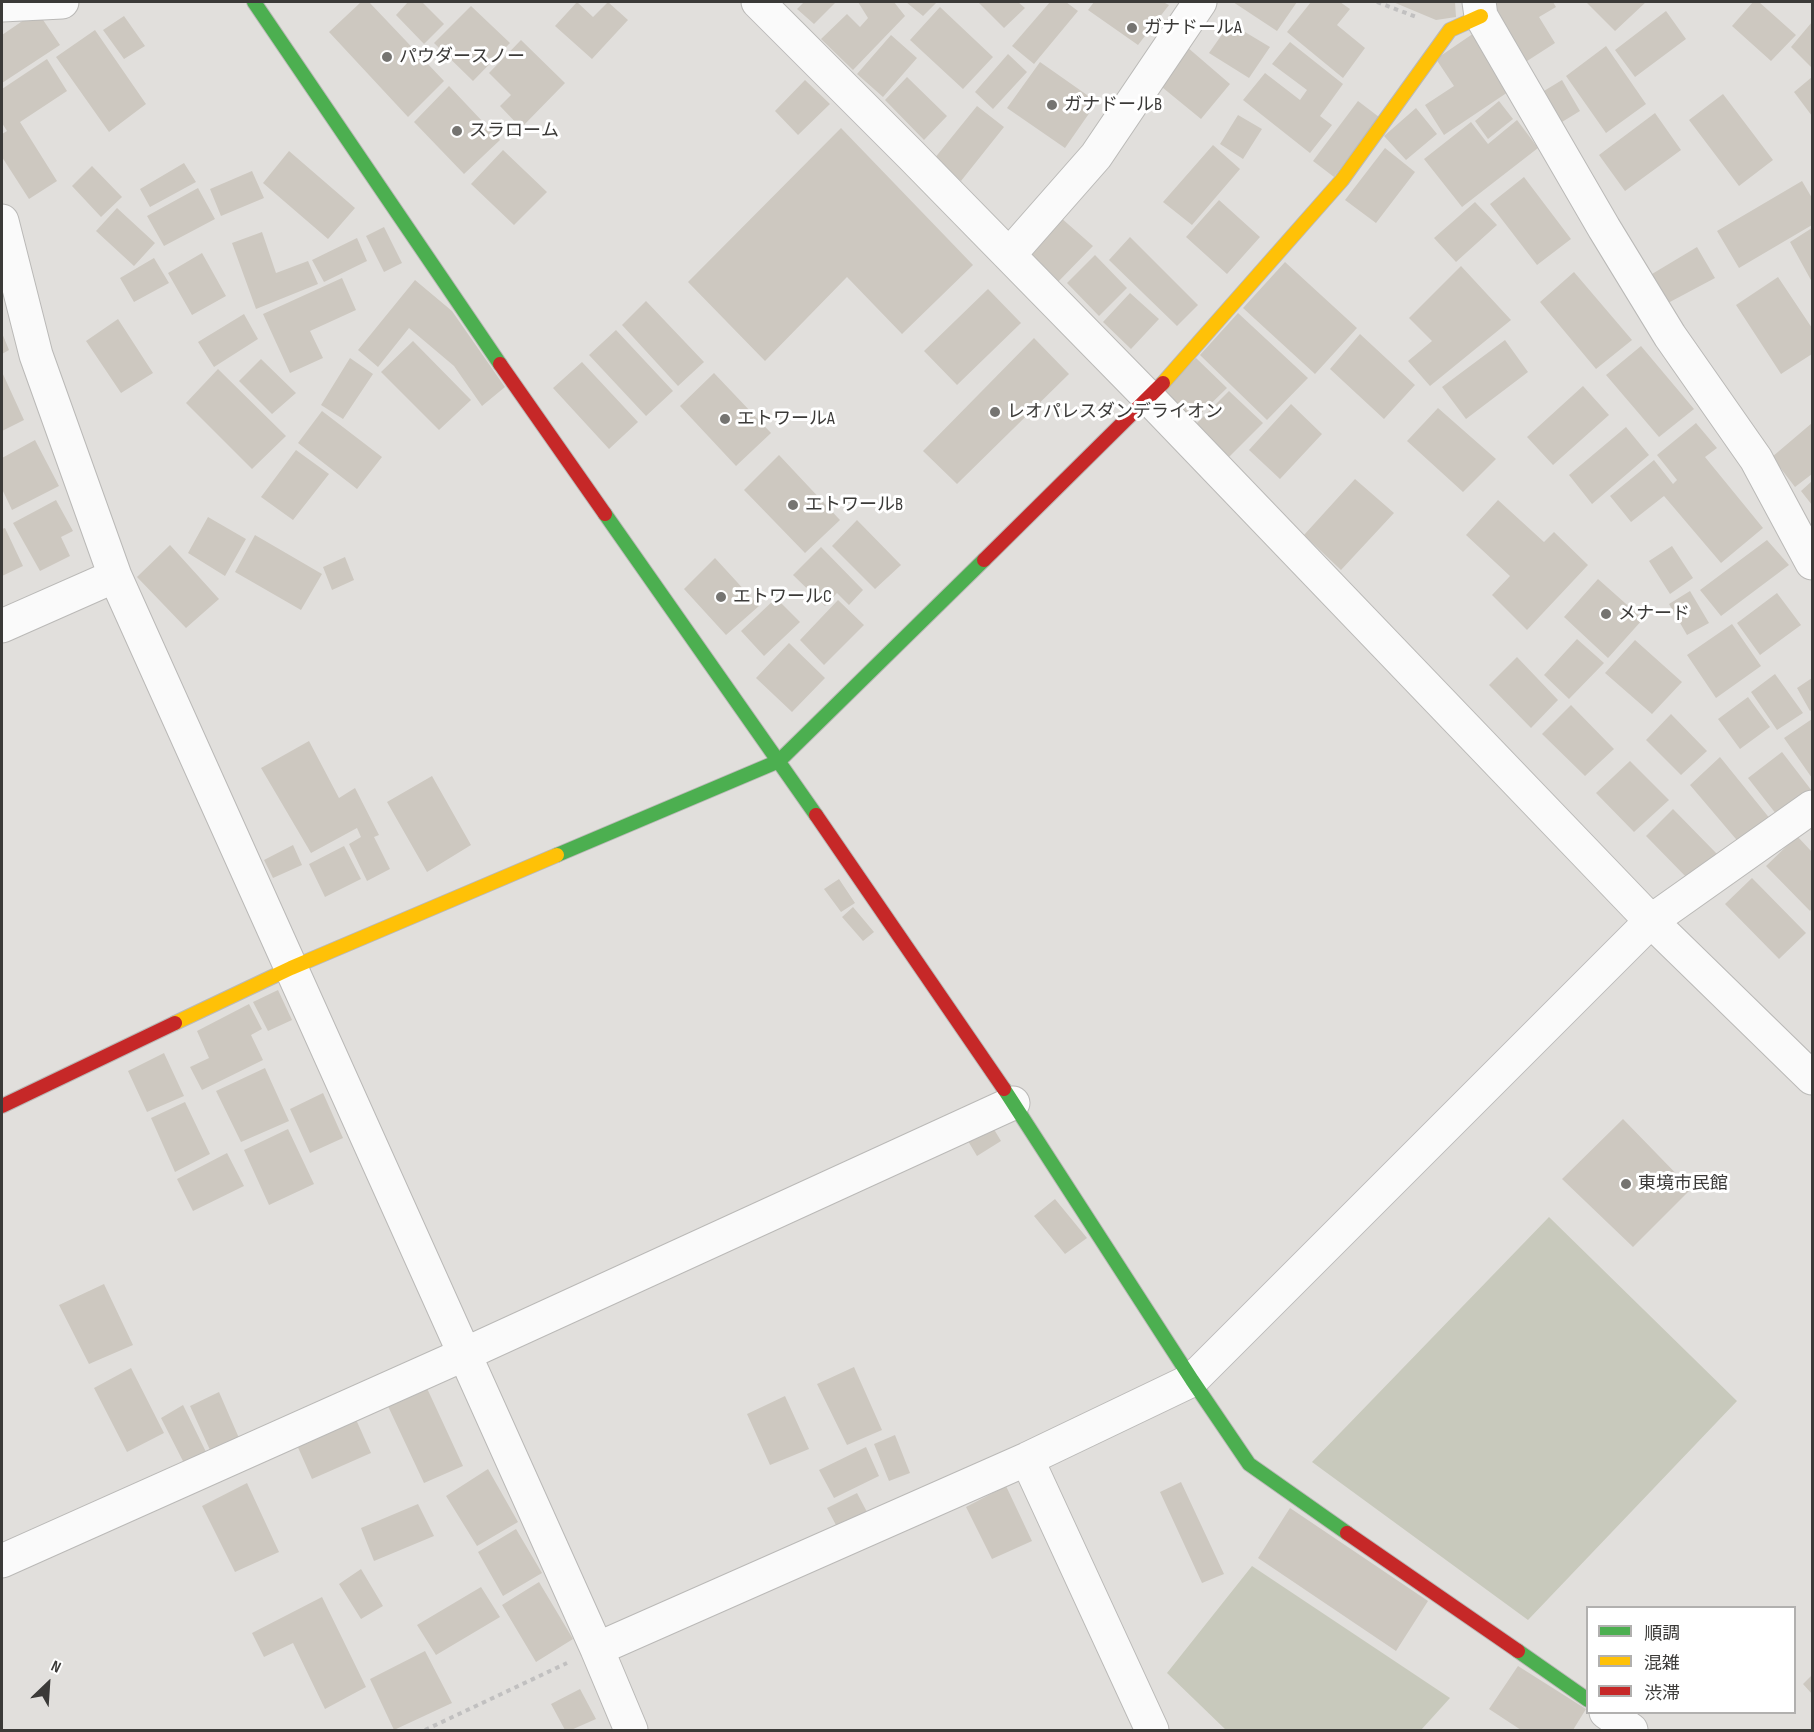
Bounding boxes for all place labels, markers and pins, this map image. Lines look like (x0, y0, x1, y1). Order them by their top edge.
place label: ガナドールA (1144, 17, 1242, 39)
marker: ガナドールA (1125, 21, 1139, 35)
place label: パウダースノー (399, 46, 525, 68)
marker: パウダースノー (380, 50, 394, 64)
place label: ガナドールB (1064, 94, 1162, 116)
marker: ガナドールB (1045, 98, 1059, 112)
place label: スラローム (469, 120, 559, 142)
marker: スラローム (450, 124, 464, 138)
place label: レオパレスダンデライオン (1007, 401, 1223, 423)
marker: レオパレスダンデライオン (988, 405, 1002, 419)
place label: エトワールA (737, 408, 835, 430)
marker: エトワールA (718, 412, 732, 426)
place label: エトワールB (805, 494, 903, 516)
marker: エトワールB (786, 498, 800, 512)
place label: エトワールC (733, 586, 832, 608)
marker: エトワールC (714, 590, 728, 604)
place label: メナード (1618, 603, 1690, 625)
marker: メナード (1599, 607, 1613, 621)
place label: 東境市民館 (1638, 1173, 1728, 1195)
marker: 東境市民館 (1619, 1177, 1633, 1191)

